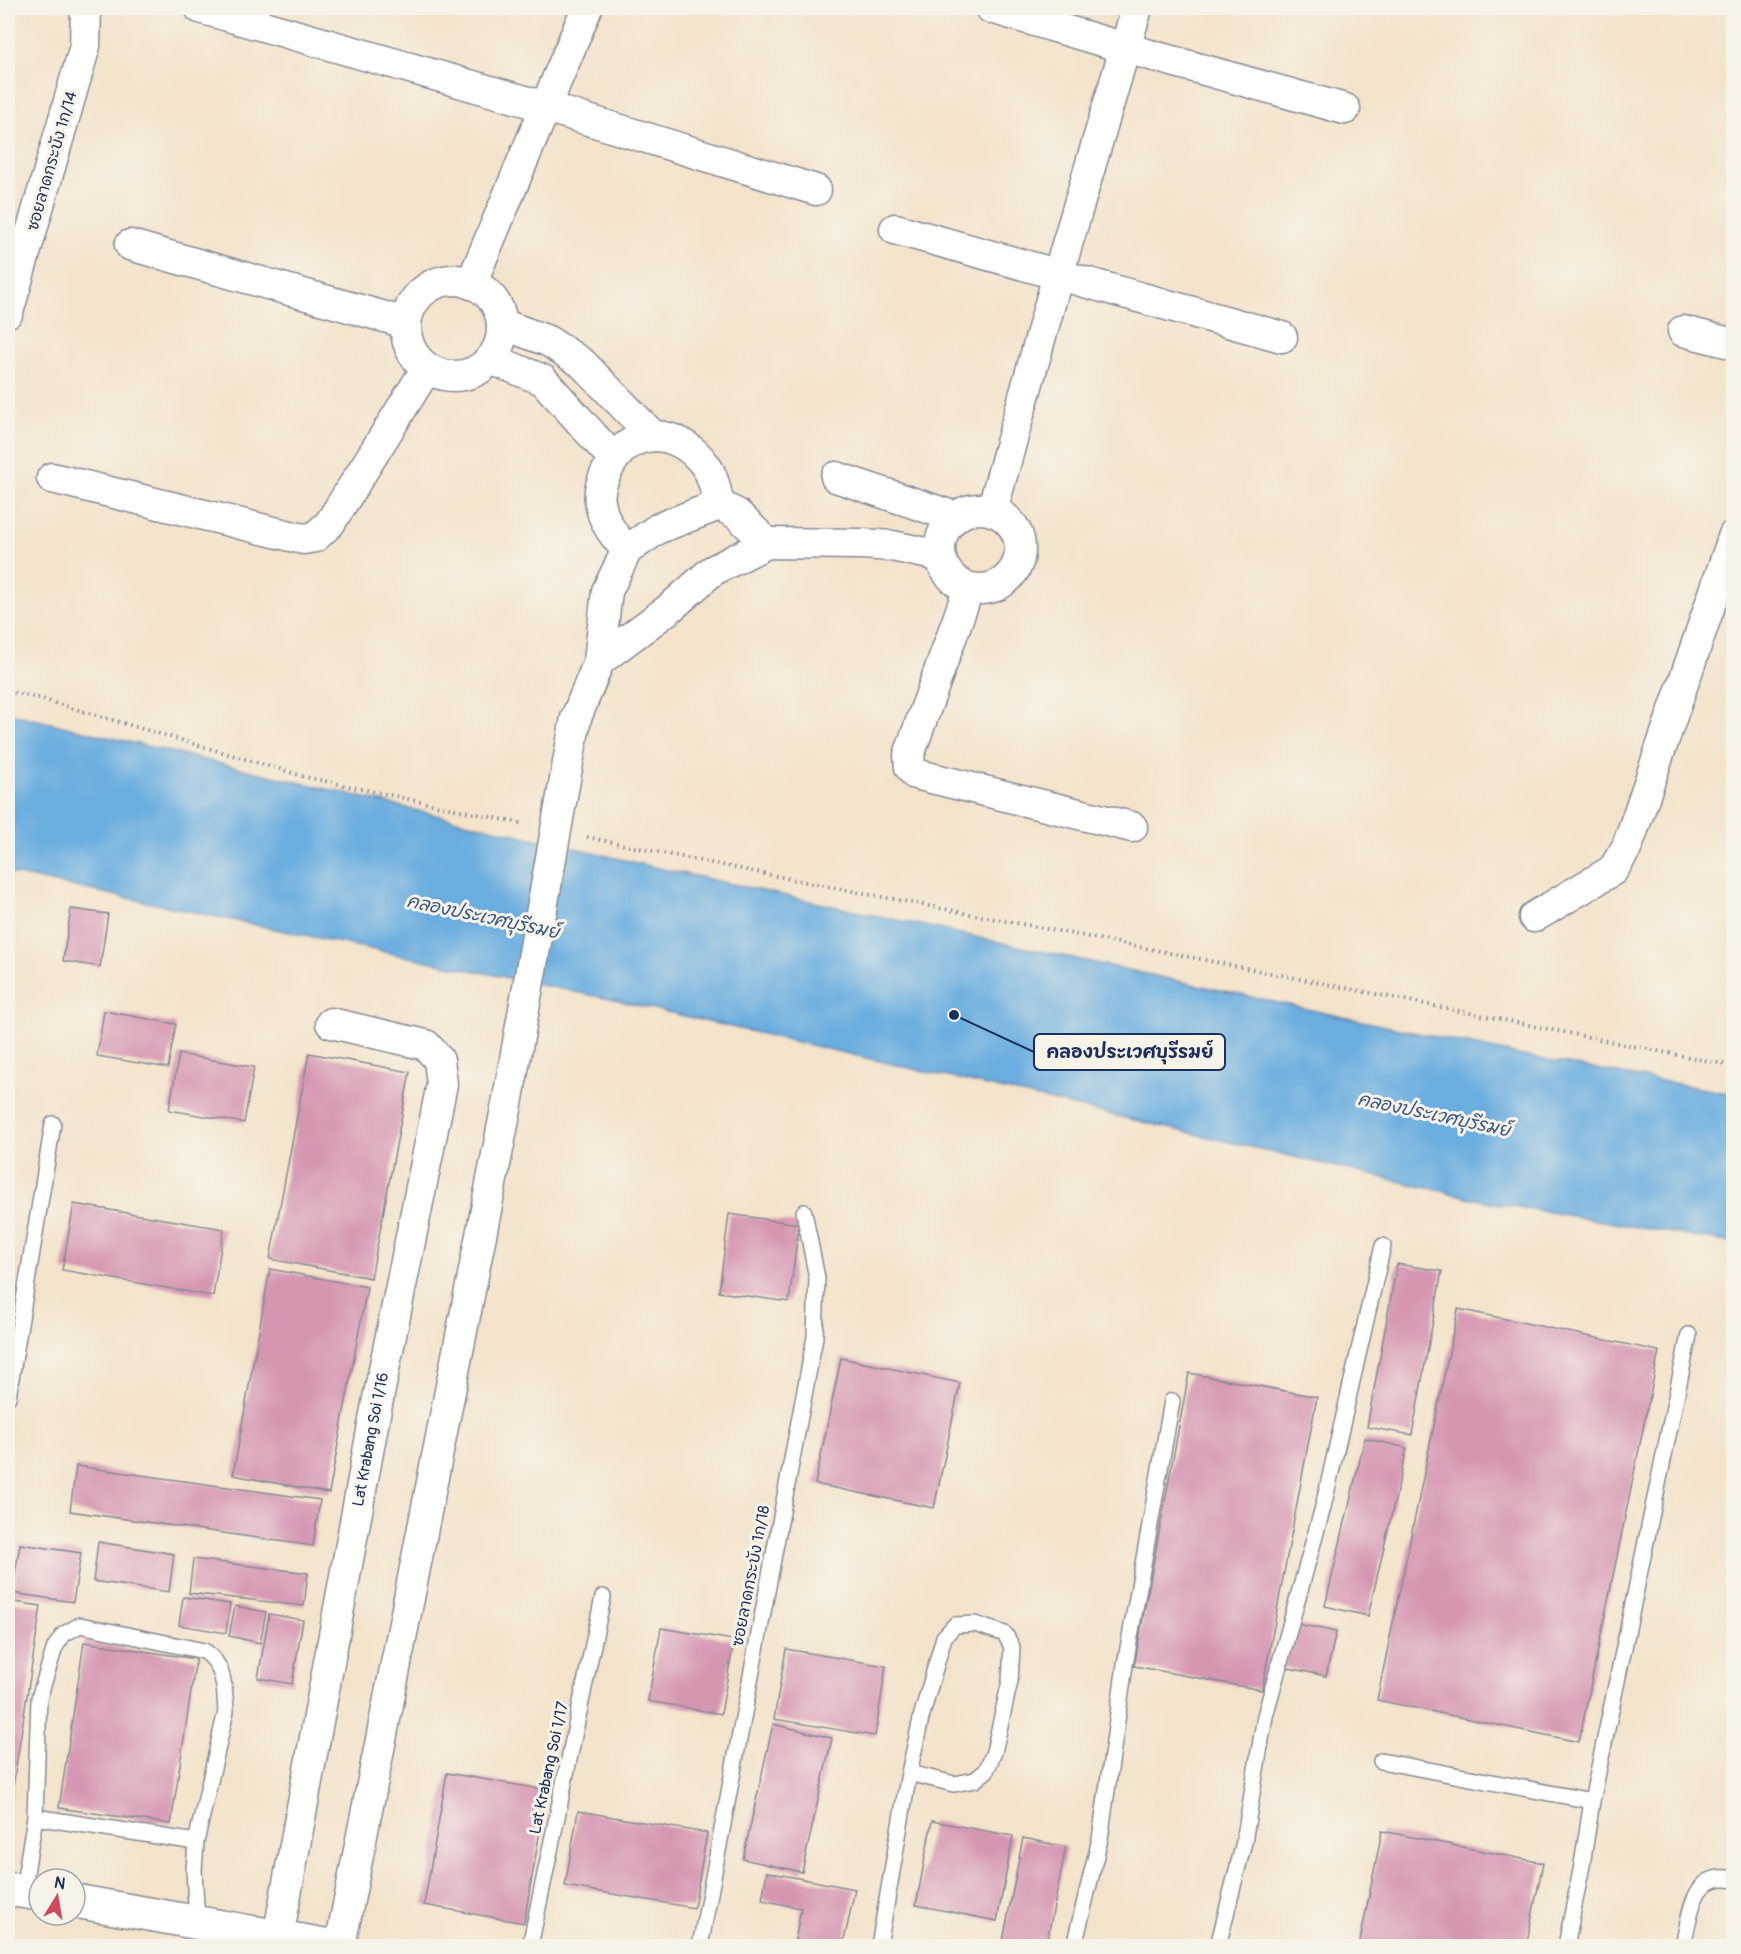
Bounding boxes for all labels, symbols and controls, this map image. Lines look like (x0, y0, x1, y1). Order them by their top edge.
street label: ซอยลาดกระบัง 1ก/14 (22, 89, 82, 233)
water label: คลองประเวศบุรีรมย์ (405, 889, 565, 946)
callout: คลองประเวศบุรีรมย์ (1034, 1034, 1225, 1070)
text: คลองประเวศบุรีรมย์ (1046, 1039, 1214, 1065)
water label: คลองประเวศบุรีรมย์ (1356, 1087, 1516, 1144)
street label: Lat Krabang Soi 1/16 (348, 1371, 393, 1508)
street label: ซอยลาดกระบัง 1ก/18 (727, 1504, 774, 1648)
street label: Lat Krabang Soi 1/17 (525, 1699, 573, 1836)
north arrow (27, 1867, 87, 1927)
text: N (52, 1872, 67, 1894)

